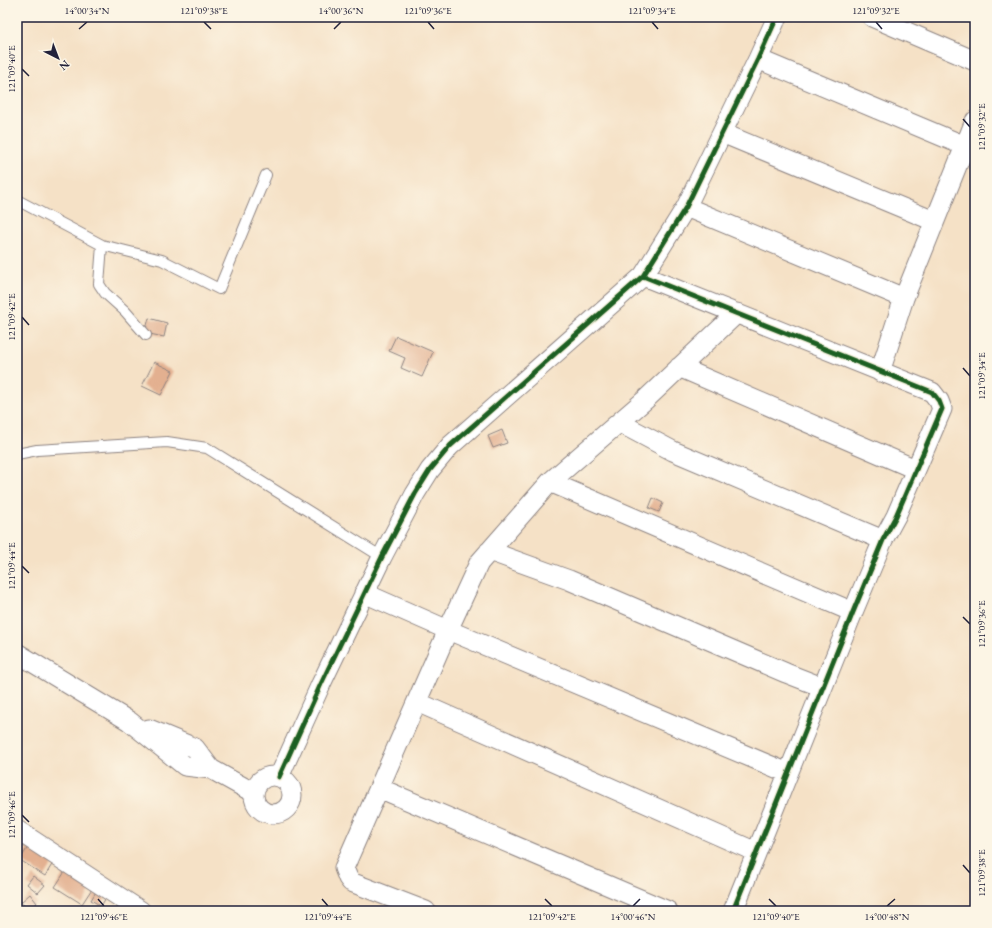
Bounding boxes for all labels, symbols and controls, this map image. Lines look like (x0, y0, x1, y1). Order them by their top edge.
text: 14°00'34"N (65, 4, 110, 17)
text: 121°09'38"E (180, 4, 228, 17)
text: 14°00'36"N (319, 4, 364, 17)
text: 121°09'36"E (404, 4, 452, 17)
text: 121°09'34"E (628, 4, 676, 17)
text: 121°09'32"E (852, 4, 900, 17)
north arrow (38, 38, 78, 78)
text: 121°09'40"E (5, 45, 18, 93)
text: N (57, 57, 73, 74)
text: 121°09'32"E (975, 103, 988, 151)
text: 121°09'42"E (5, 293, 18, 341)
text: 121°09'34"E (975, 352, 988, 400)
text: 121°09'44"E (5, 542, 18, 590)
text: 121°09'36"E (975, 600, 988, 648)
text: 121°09'46"E (5, 791, 18, 839)
text: 121°09'38"E (975, 849, 988, 897)
text: 121°09'46"E (80, 910, 128, 923)
text: 121°09'44"E (304, 910, 352, 923)
text: 121°09'42"E (528, 910, 576, 923)
text: 14°00'46"N (611, 910, 656, 923)
text: 121°09'40"E (752, 910, 800, 923)
text: 14°00'48"N (865, 910, 910, 923)

